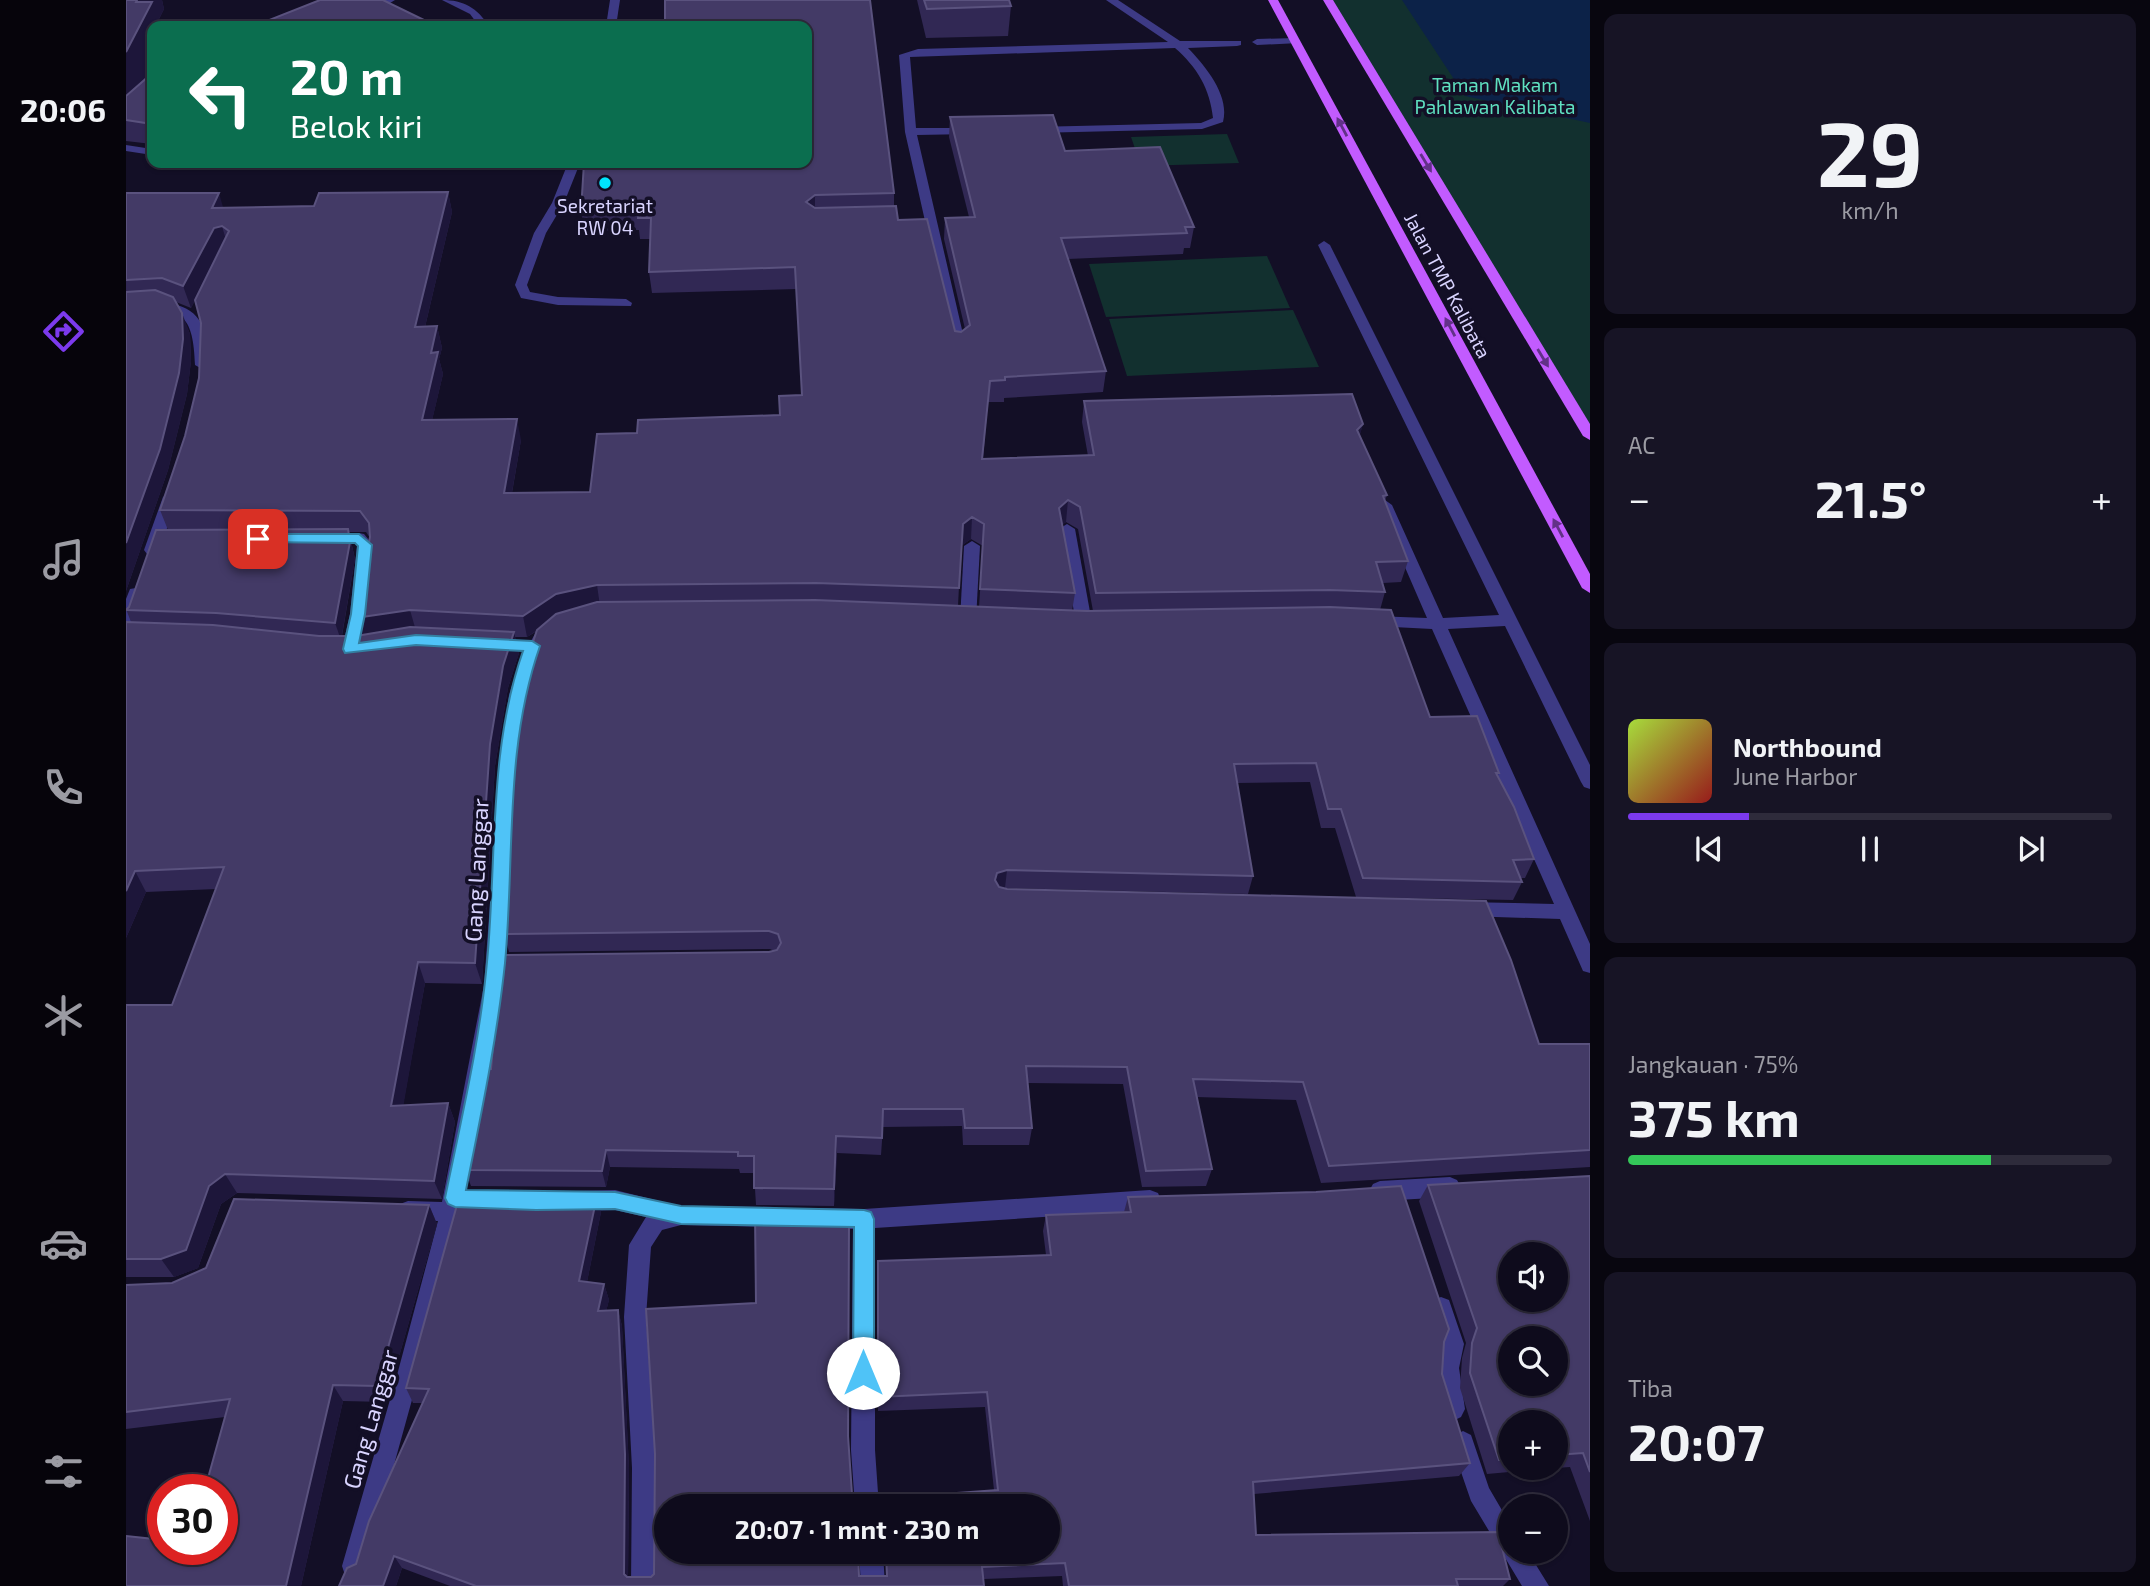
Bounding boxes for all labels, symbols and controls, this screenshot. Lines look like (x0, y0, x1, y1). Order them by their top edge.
text: 20 m (290, 46, 403, 105)
icon: left (175, 49, 266, 140)
park label: Taman Makam Pahlawan Kalibata (1415, 73, 1575, 118)
text: 20:06 (20, 90, 106, 128)
text: 29 (1817, 96, 1923, 205)
text: Belok kiri (290, 106, 423, 144)
one-way arrow (1336, 117, 1347, 137)
one-way arrow (1420, 154, 1432, 173)
marker: Sekretariat RW 04 (597, 175, 613, 191)
place label: Sekretariat RW 04 (557, 194, 653, 239)
text: km/h (1841, 196, 1899, 224)
street label: Jalan TMP Kalibata (1400, 208, 1496, 362)
icon: directions (39, 307, 88, 356)
one-way arrow (1444, 317, 1456, 337)
one-way arrow (1537, 349, 1549, 368)
text: AC (1628, 431, 1655, 459)
text: 21.5° (1815, 466, 1927, 528)
text: − (1628, 475, 1650, 521)
text: + (2091, 475, 2112, 521)
pin (228, 509, 288, 569)
one-way arrow (1552, 517, 1564, 537)
icon: arrive (239, 520, 277, 558)
icon: music (39, 535, 88, 584)
text: Northbound (1733, 731, 1882, 762)
text: June Harbor (1733, 762, 1857, 790)
icon: phone (39, 763, 88, 812)
street label: Gang Langgar (458, 798, 494, 942)
icon: previous (1690, 830, 1728, 868)
icon: pause (1851, 830, 1889, 868)
icon: next (2012, 830, 2050, 868)
icon: climate (39, 991, 88, 1040)
text: Jangkauan · 75% (1628, 1050, 1798, 1078)
text: 375 km (1628, 1085, 1800, 1147)
icon: car (39, 1219, 88, 1268)
map controls (1498, 1242, 1568, 1564)
button: sound (1498, 1242, 1568, 1312)
button: search (1498, 1326, 1568, 1396)
position arrow (826, 1336, 900, 1410)
street label: Gang Langgar (337, 1346, 403, 1492)
text: Tiba (1628, 1374, 1673, 1402)
text: 20:07 (1628, 1409, 1765, 1471)
button: + (1498, 1410, 1568, 1480)
icon: filters (39, 1447, 88, 1496)
speed limit sign: 30 (147, 1474, 238, 1565)
button: − (1498, 1494, 1568, 1564)
text: 20:07 · 1 mnt · 230 m (735, 1513, 979, 1544)

